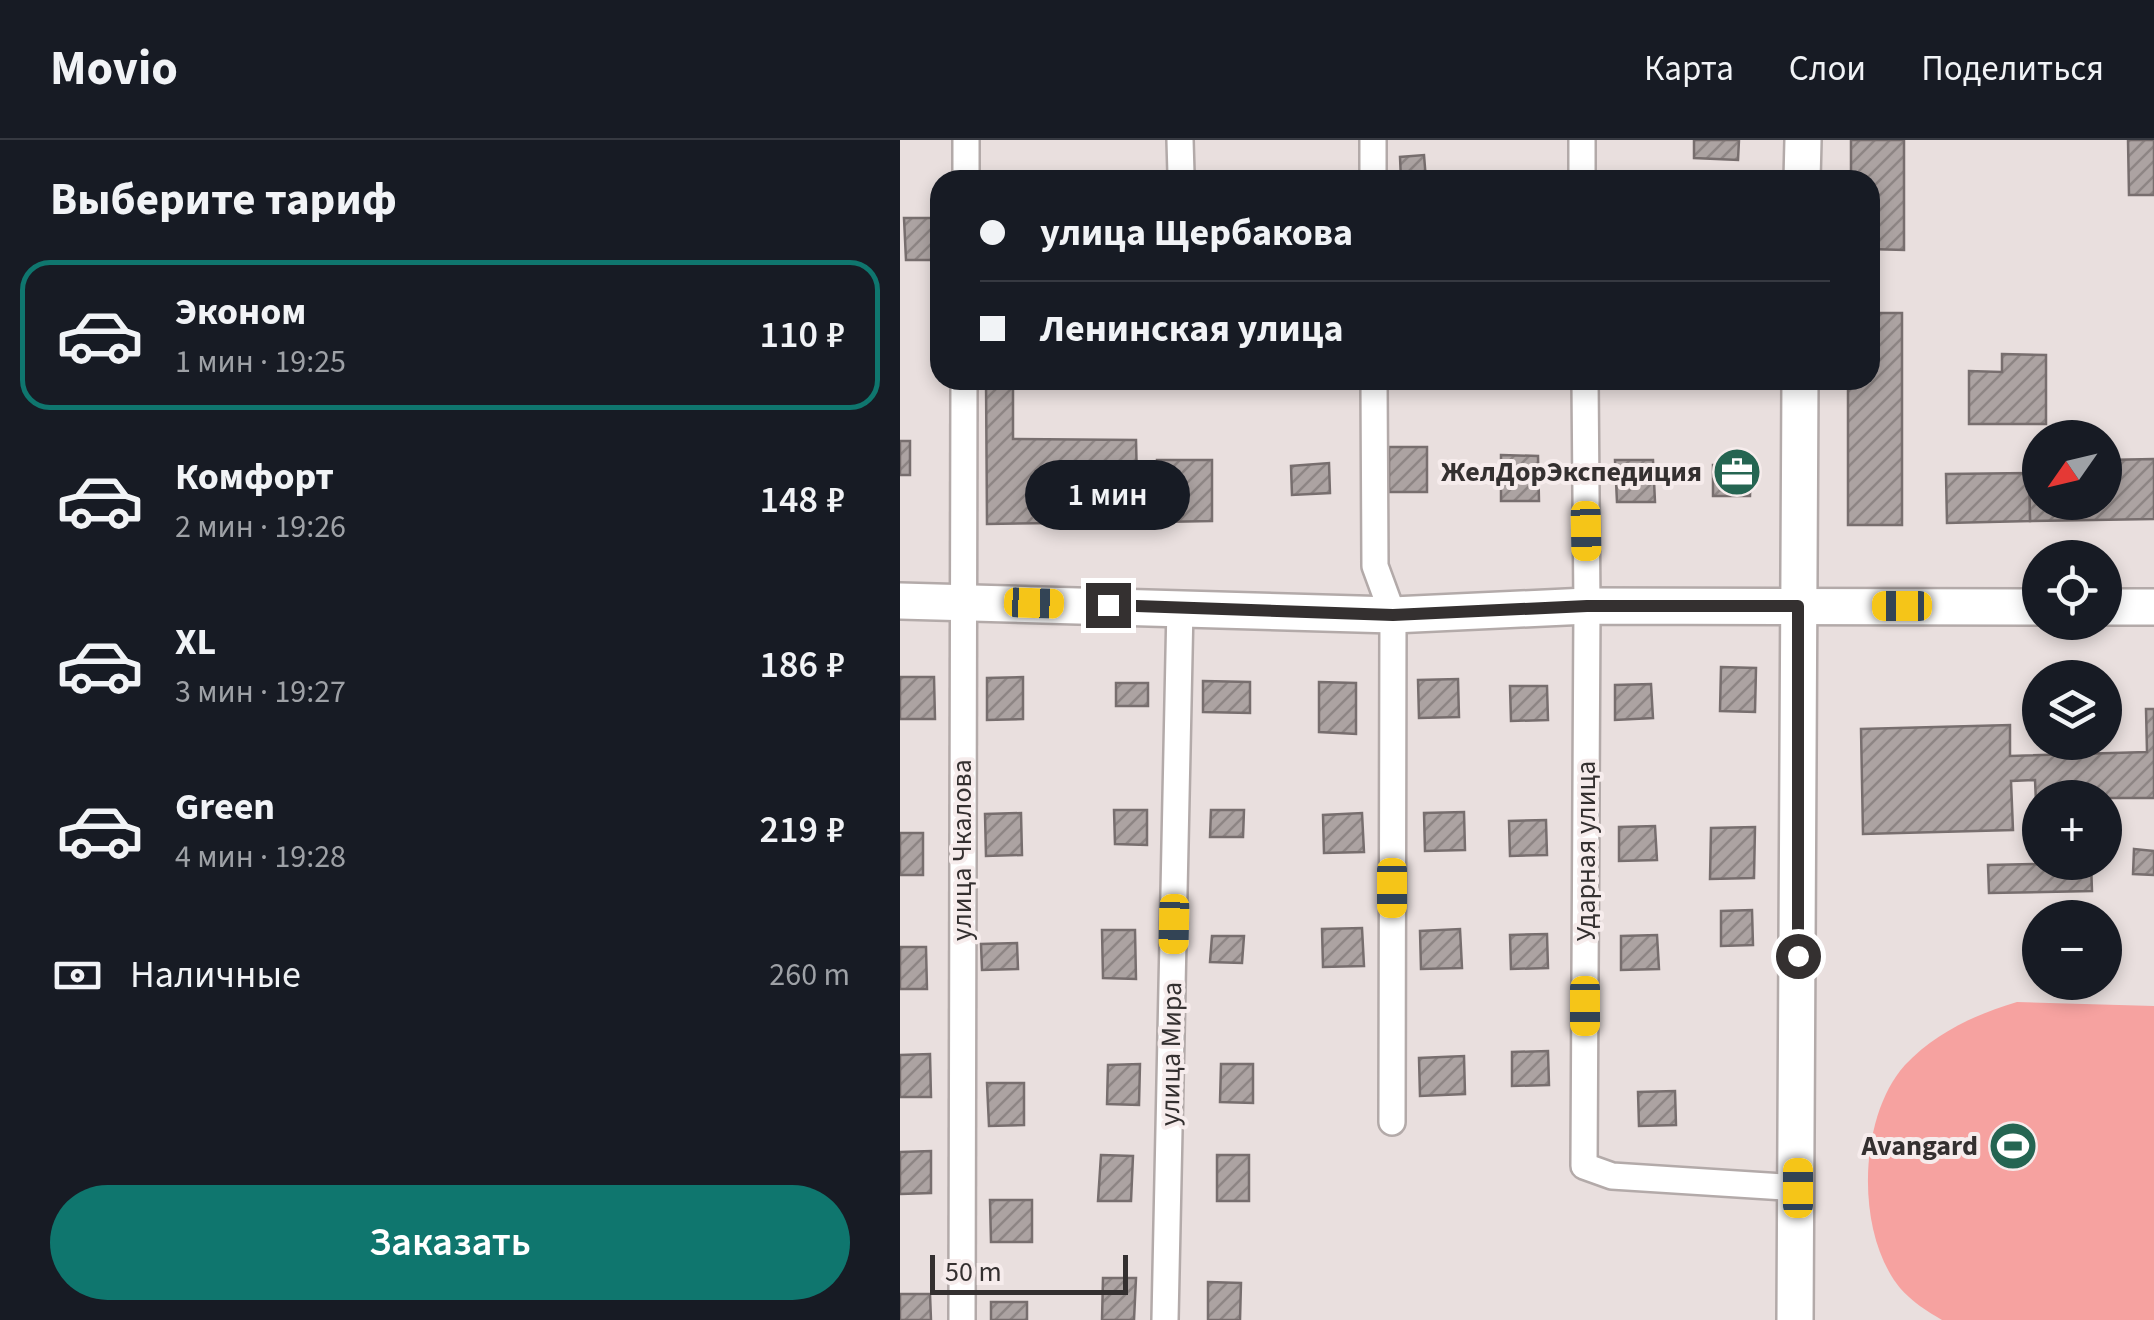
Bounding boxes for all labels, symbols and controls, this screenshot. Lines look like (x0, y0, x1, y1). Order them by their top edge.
text: Movio (50, 35, 178, 103)
text: Карта (1644, 44, 1734, 94)
text: Слои (1789, 44, 1866, 94)
text: Поделиться (1921, 44, 2104, 94)
text: Выберите тариф (50, 168, 397, 232)
text: улица Щербакова (1040, 206, 1353, 260)
text: Эконом (175, 285, 306, 339)
icon: car (55, 290, 145, 380)
text: Ленинская улица (1040, 302, 1344, 356)
text: 110 ₽ (759, 308, 845, 362)
text: 1 мин · 19:25 (175, 339, 346, 385)
north arrow (2022, 420, 2122, 520)
map controls (2022, 420, 2122, 1000)
office icon: ЖелДорЭкспедиция (1711, 446, 1763, 498)
text: Комфорт (175, 450, 334, 504)
place label: ЖелДорЭкспедиция (1441, 452, 1702, 492)
icon: car (55, 455, 145, 545)
callout: 1 мин (1026, 460, 1190, 530)
text: 1 мин (1067, 472, 1148, 518)
text: 148 ₽ (759, 473, 845, 527)
car (1570, 501, 1602, 561)
text: 2 мин · 19:26 (175, 504, 346, 550)
button: locate (2022, 540, 2122, 640)
route end (1086, 583, 1131, 628)
car (1003, 587, 1065, 619)
car (1872, 591, 1932, 621)
text: XL (175, 615, 216, 669)
icon: car (55, 620, 145, 710)
text: 186 ₽ (759, 638, 845, 692)
button: layers (2022, 660, 2122, 760)
text: 3 мин · 19:27 (175, 669, 346, 715)
street label: улица Чкалова (942, 759, 982, 941)
street label: Ударная улица (1566, 761, 1606, 941)
text: Green (175, 780, 275, 834)
button: + (2022, 780, 2122, 880)
icon: car (55, 785, 145, 875)
text: 219 ₽ (759, 803, 845, 857)
text: 4 мин · 19:28 (175, 834, 346, 880)
car (1377, 858, 1407, 918)
car (1158, 894, 1190, 954)
button: − (2022, 900, 2122, 1000)
route start (1776, 934, 1821, 979)
icon: cash (50, 948, 105, 1003)
text: Наличные (130, 948, 301, 1002)
text: 260 m (769, 952, 850, 998)
car (1570, 976, 1600, 1036)
street label: улица Мира (1150, 981, 1192, 1127)
sports icon: Avangard (1987, 1120, 2039, 1172)
place label: Avangard (1860, 1126, 1978, 1166)
car (1783, 1158, 1813, 1218)
button: Заказать (50, 1185, 850, 1300)
scale bar (930, 1250, 1128, 1294)
text: 50 m (945, 1252, 1002, 1292)

